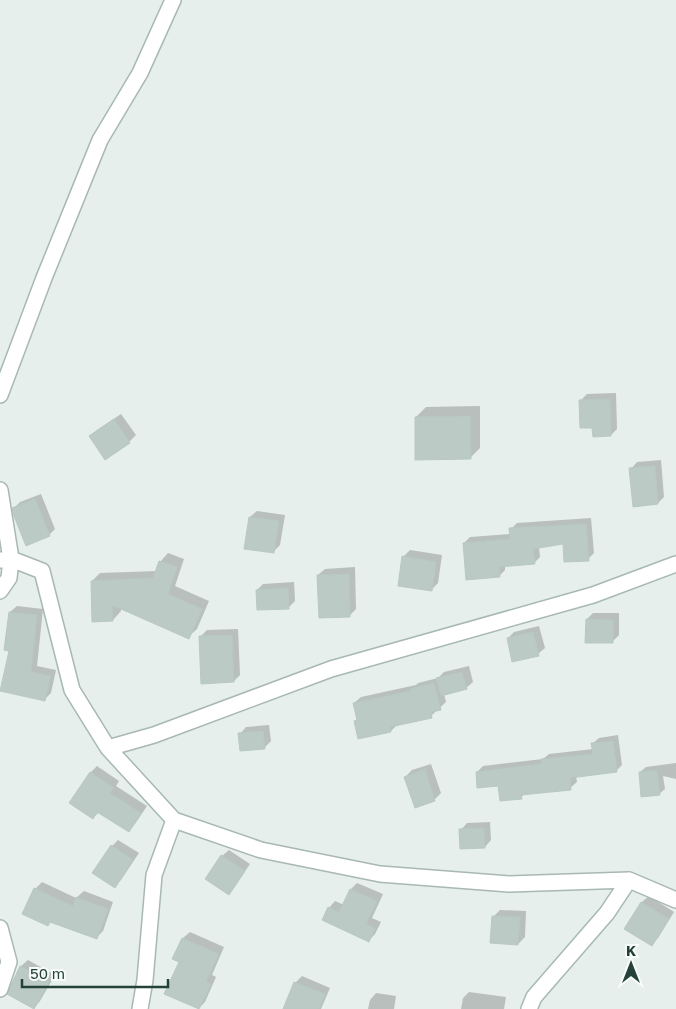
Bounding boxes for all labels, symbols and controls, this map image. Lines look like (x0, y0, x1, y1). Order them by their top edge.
north arrow (606, 939, 656, 989)
text: K (626, 942, 636, 959)
scale bar (22, 956, 169, 988)
text: 50 m (30, 964, 65, 982)

